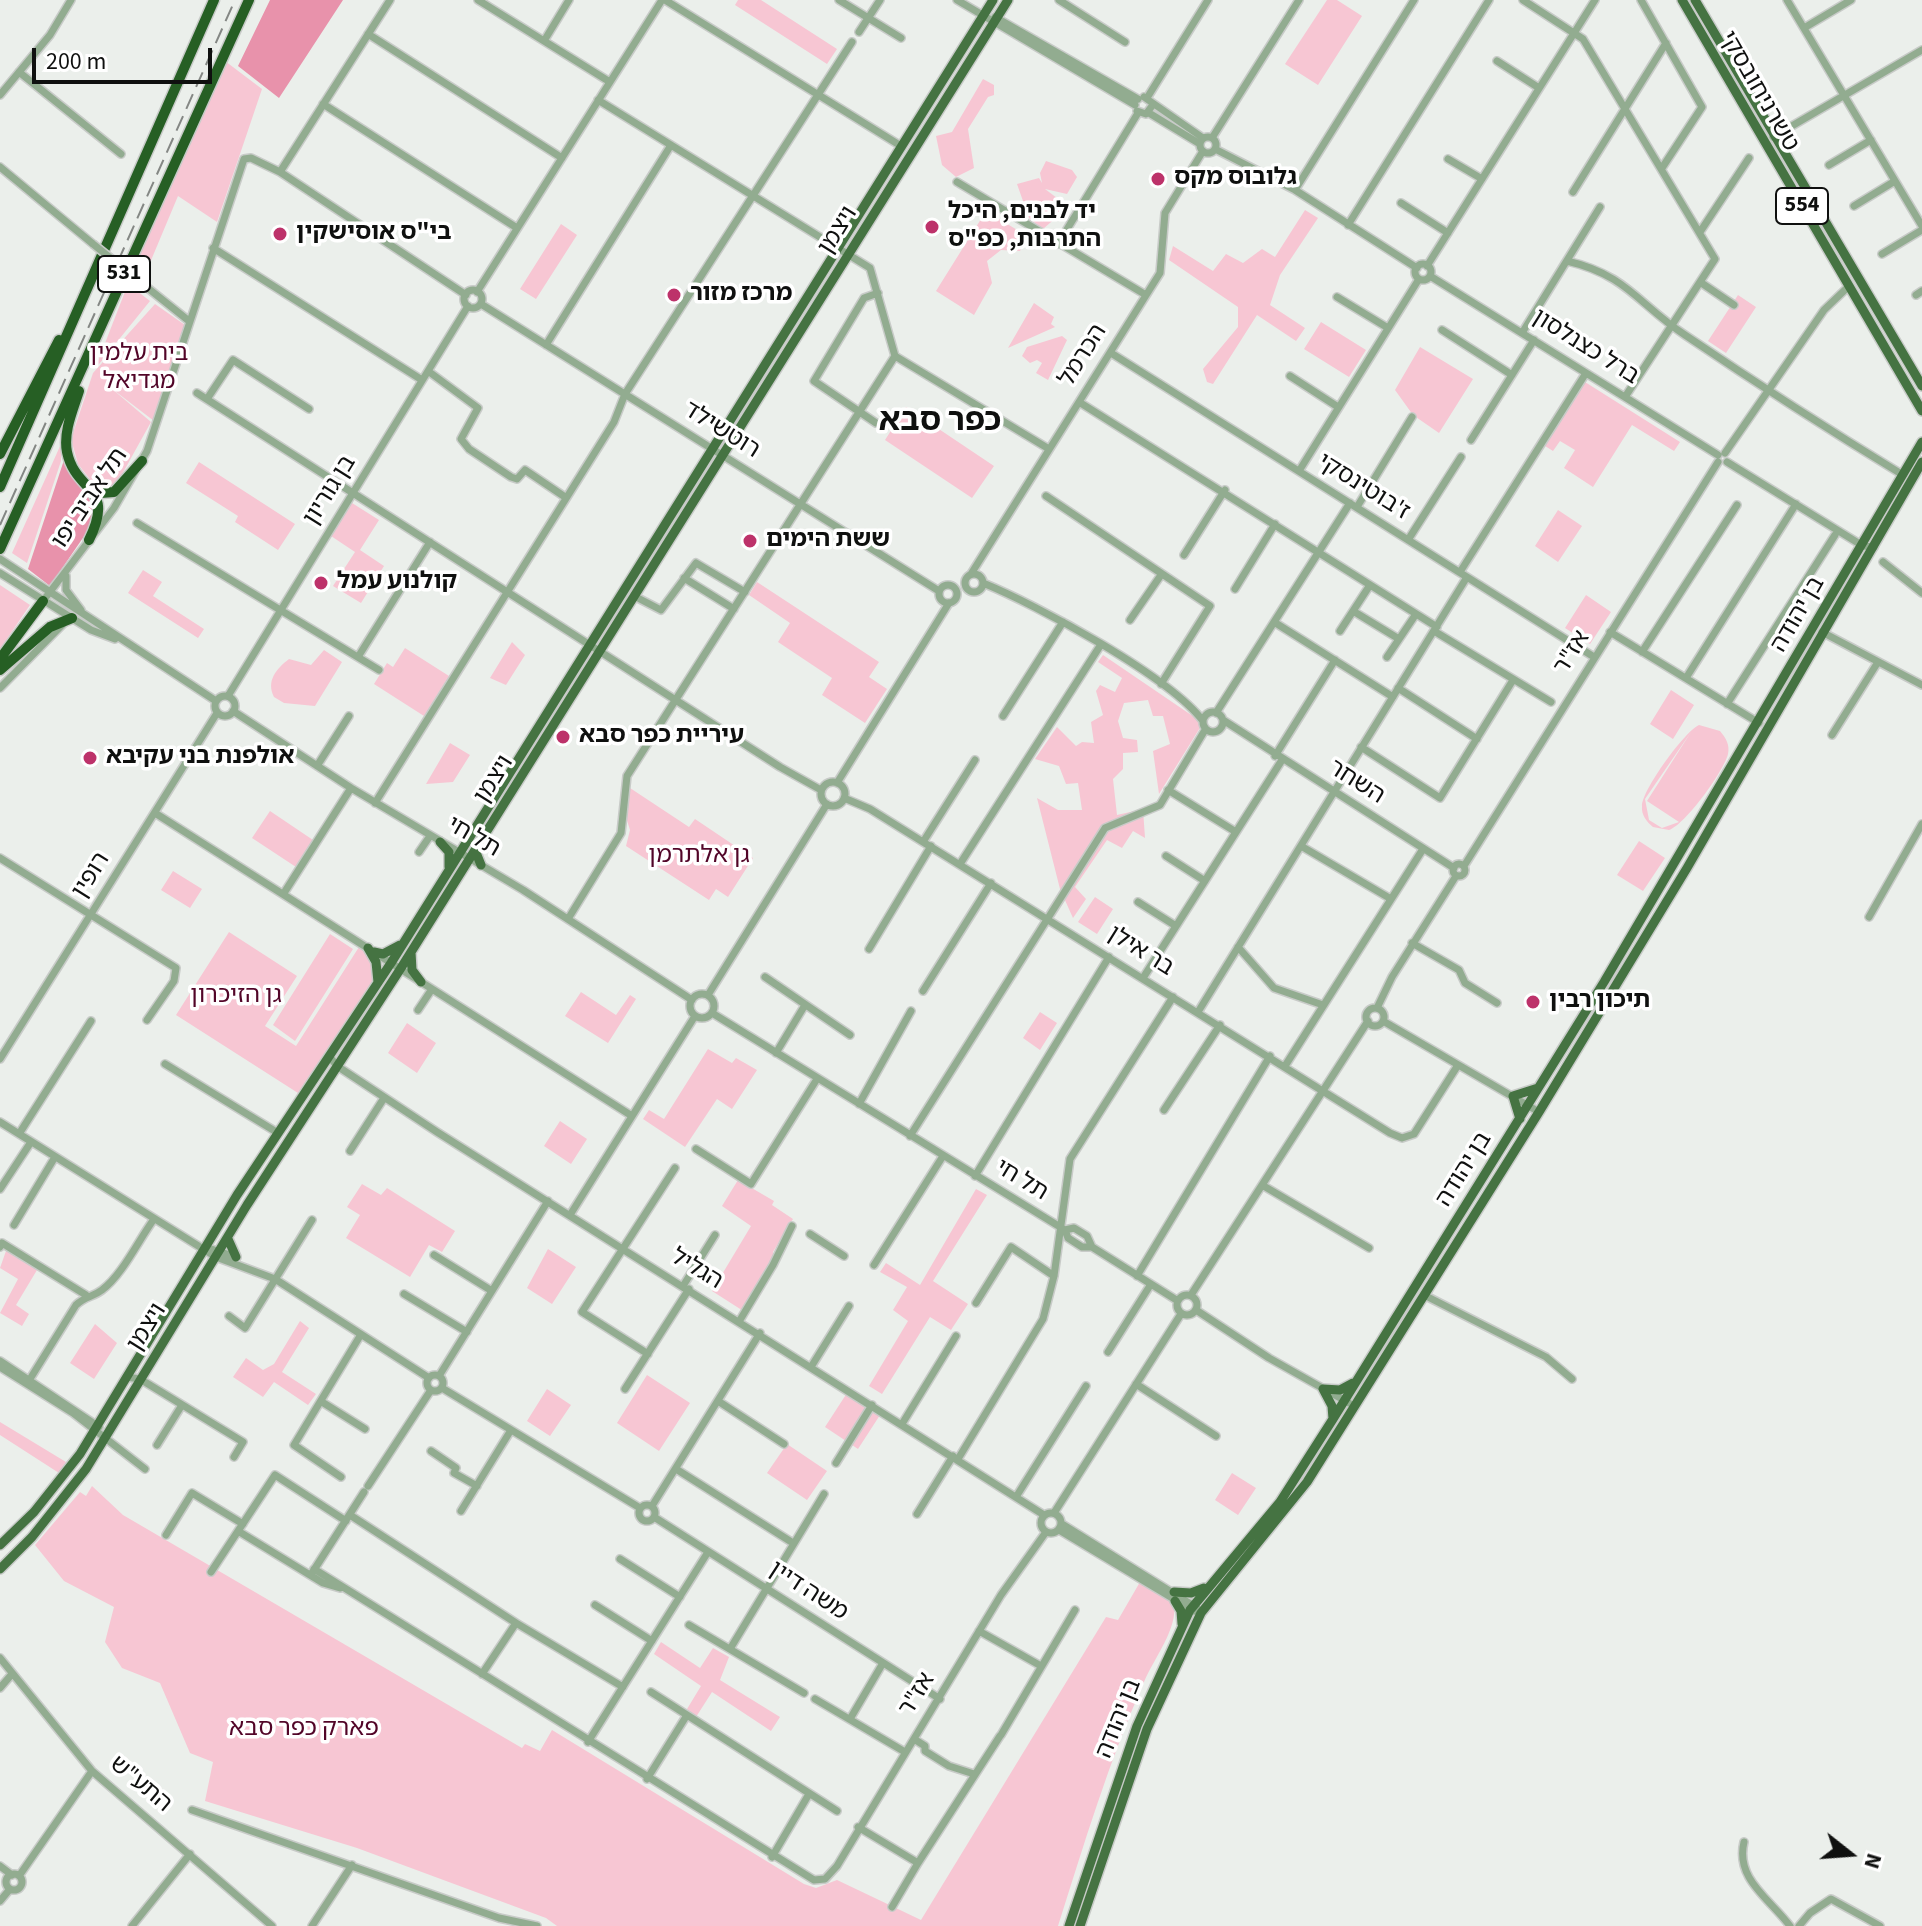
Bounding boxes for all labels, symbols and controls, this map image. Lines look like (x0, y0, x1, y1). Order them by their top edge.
street label: טשרניחובסקי (1712, 27, 1804, 157)
scale bar (36, 32, 216, 82)
text: 200 m (46, 44, 106, 79)
place label: גלובוס מקס (1174, 165, 1297, 193)
marker: גלובוס מקס (1149, 170, 1167, 188)
road number: 554 (1776, 188, 1828, 224)
place label: יד לבנים, היכל התרבות, כפ"ס (948, 199, 1101, 255)
street label: ויצמן (813, 202, 865, 260)
marker: יד לבנים, היכל התרבות, כפ"ס (923, 218, 941, 236)
place label: בי"ס אוסישקין (296, 220, 452, 248)
marker: בי"ס אוסישקין (271, 225, 289, 243)
road number: 531 (98, 256, 150, 292)
place label: מרכז מזור (690, 281, 792, 309)
marker: מרכז מזור (665, 286, 683, 304)
street label: ברל כצנלסון (1526, 304, 1644, 392)
street label: הכרמל (1054, 319, 1114, 393)
park label: בית עלמין מגדיאל (89, 341, 189, 397)
street label: רוטשילד (677, 396, 765, 466)
district label: כפר סבא (879, 404, 1001, 442)
street label: תל אביב יפו (47, 443, 135, 555)
street label: ז'בוטינסקי (1312, 448, 1414, 528)
street label: בן גוריון (298, 451, 364, 531)
place label: ששת הימים (766, 527, 890, 555)
marker: ששת הימים (741, 532, 759, 550)
place label: קולנוע עמל (337, 569, 457, 597)
street label: בן יהודה (1766, 572, 1832, 658)
marker: קולנוע עמל (312, 574, 330, 592)
street label: אז"ר (1549, 626, 1597, 680)
place label: עיריית כפר סבא (579, 723, 744, 751)
marker: עיריית כפר סבא (554, 728, 572, 746)
place label: אולפנת בני עקיבא (106, 744, 294, 772)
marker: אולפנת בני עקיבא (81, 749, 99, 767)
street label: ויצמן (469, 751, 521, 809)
street label: השחר (1323, 755, 1389, 811)
street label: תל חי (441, 811, 505, 865)
park label: גן אלתרמן (648, 843, 750, 871)
street label: רופין (67, 848, 117, 904)
street label: בר אילן (1102, 921, 1178, 983)
park label: גן הזיכרון (190, 983, 282, 1011)
place label: תיכון רבין (1549, 988, 1650, 1016)
marker: תיכון רבין (1524, 993, 1542, 1011)
street label: בן יהודה (1431, 1127, 1499, 1213)
street label: תל חי (989, 1154, 1053, 1208)
street label: הגליל (665, 1243, 727, 1297)
street label: ויצמן (122, 1299, 174, 1357)
street label: משה דיין (763, 1556, 853, 1628)
street label: אז"ר (894, 1668, 942, 1722)
street label: בן יהודה (1091, 1675, 1149, 1763)
park label: פארק כפר סבא (229, 1716, 379, 1744)
street label: התע"ש (103, 1751, 177, 1819)
north arrow (1810, 1814, 1890, 1894)
text: N (1856, 1849, 1890, 1873)

